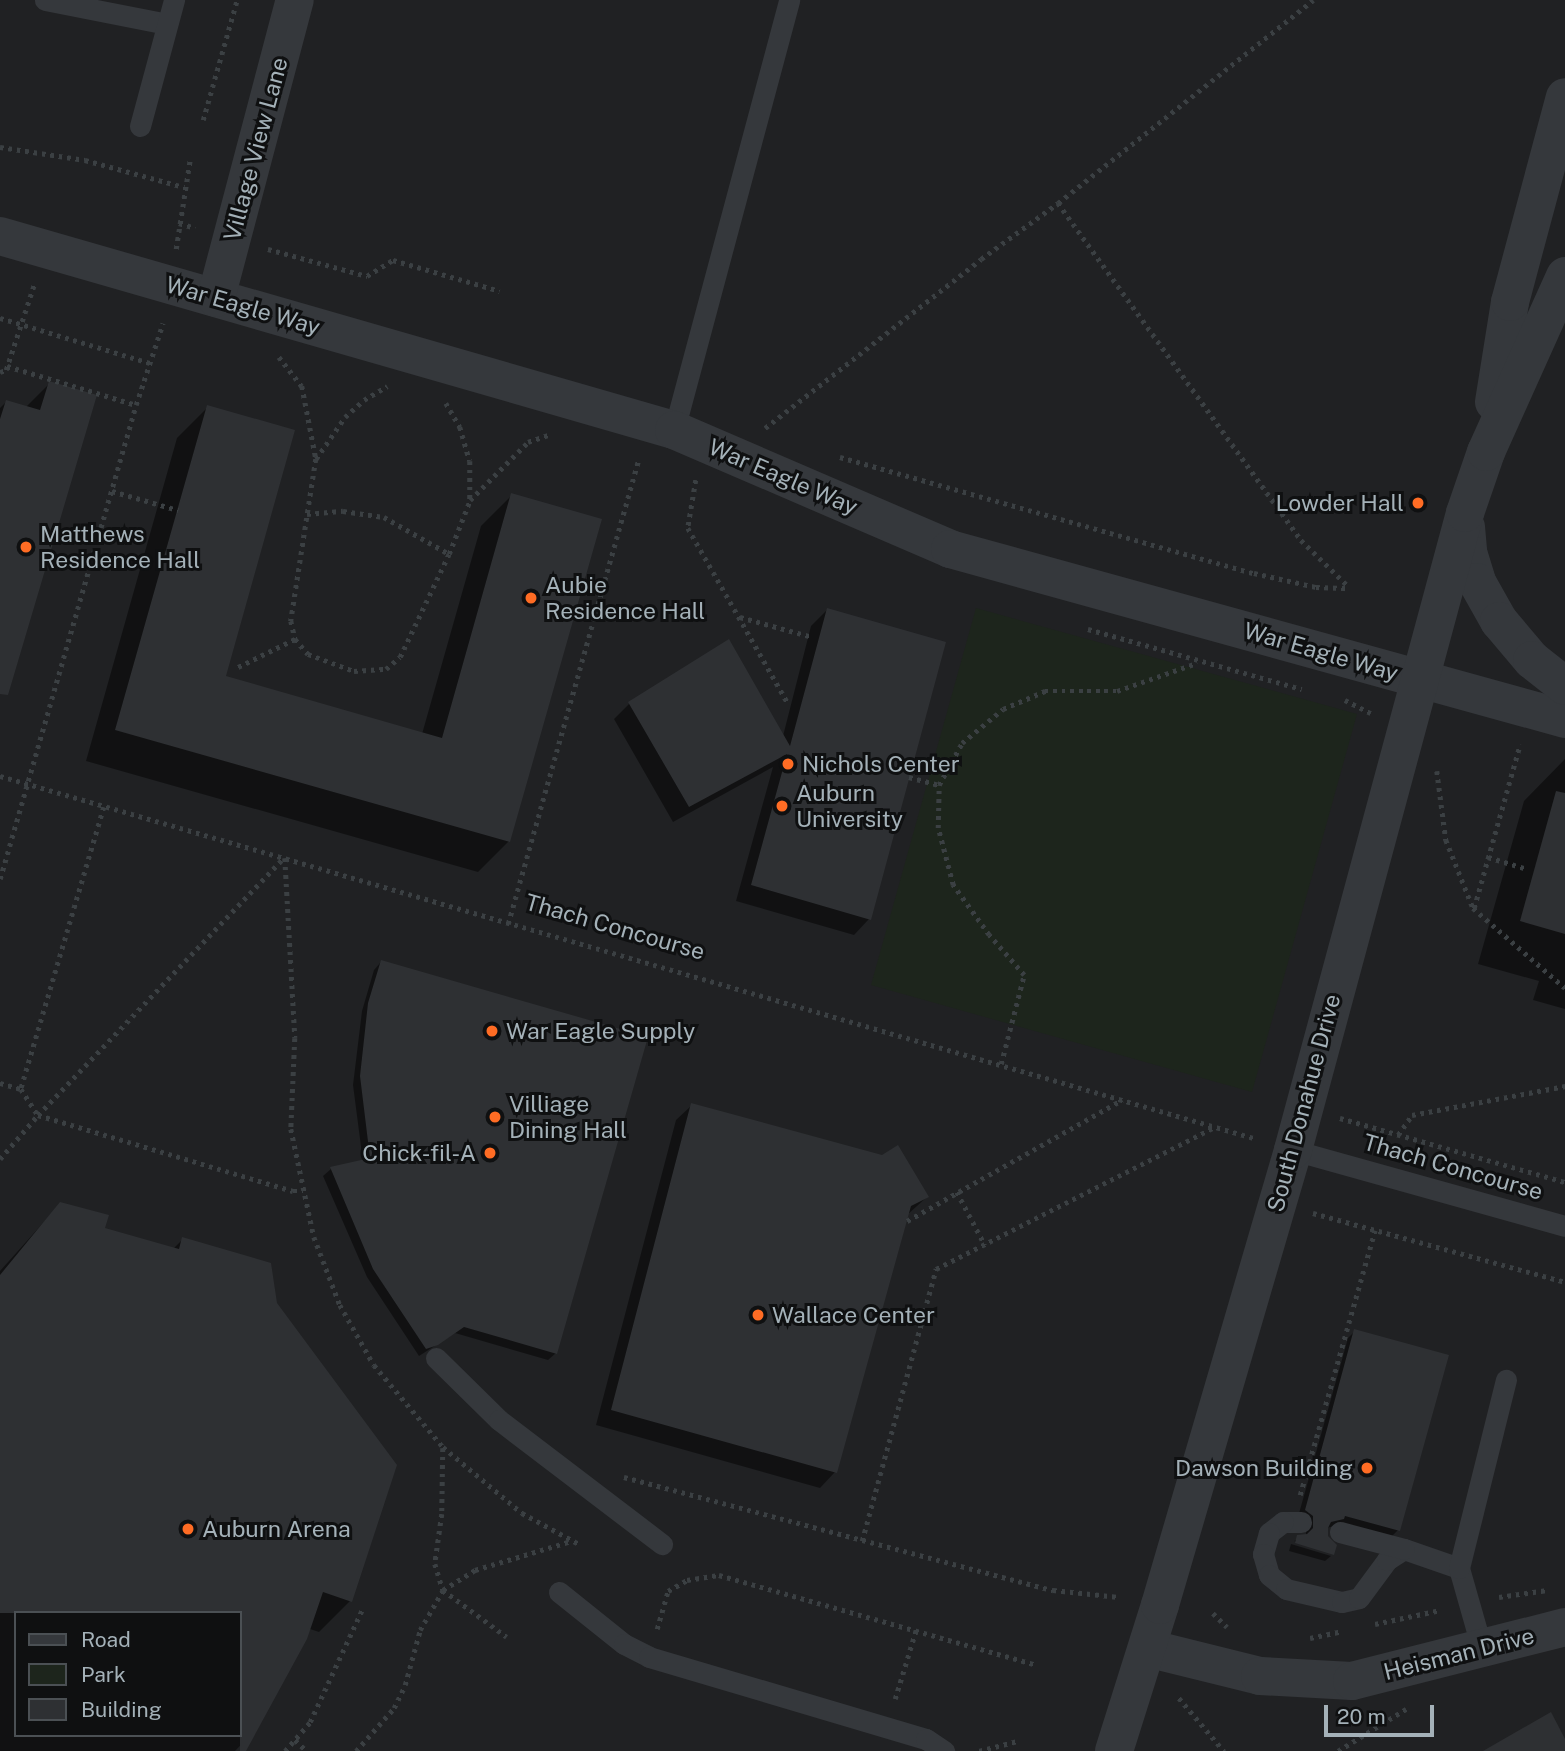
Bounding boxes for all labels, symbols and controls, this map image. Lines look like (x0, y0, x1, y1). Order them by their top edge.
street label: Village View Lane (218, 54, 294, 244)
street label: War Eagle Way (162, 271, 324, 341)
street label: War Eagle Way (704, 433, 862, 521)
place label: Lowder Hall (1275, 489, 1404, 517)
marker: Lowder Hall (1410, 495, 1426, 511)
place label: Matthews Residence Hall (40, 520, 200, 574)
marker: Matthews Residence Hall (18, 539, 34, 555)
place label: Aubie Residence Hall (545, 571, 705, 625)
marker: Aubie Residence Hall (523, 590, 539, 606)
street label: War Eagle Way (1240, 617, 1402, 687)
place label: Nichols Center (802, 750, 960, 778)
marker: Nichols Center (780, 756, 796, 772)
place label: Auburn University (796, 779, 903, 833)
marker: Auburn University (774, 798, 790, 814)
street label: Thach Concourse (522, 888, 708, 966)
street label: South Donahue Drive (1262, 991, 1346, 1215)
place label: War Eagle Supply (506, 1017, 696, 1045)
marker: War Eagle Supply (484, 1023, 500, 1039)
place label: Villiage Dining Hall (509, 1090, 627, 1144)
marker: Villiage Dining Hall (487, 1109, 503, 1125)
street label: Thach Concourse (1360, 1128, 1546, 1206)
place label: Chick-fil-A (362, 1139, 476, 1167)
marker: Chick-fil-A (482, 1145, 498, 1161)
place label: Wallace Center (772, 1301, 935, 1329)
marker: Wallace Center (750, 1307, 766, 1323)
place label: Dawson Building (1175, 1454, 1353, 1482)
marker: Dawson Building (1359, 1460, 1375, 1476)
place label: Auburn Arena (202, 1515, 351, 1543)
marker: Auburn Arena (180, 1521, 196, 1537)
legend (14, 1611, 242, 1737)
street label: Heisman Drive (1381, 1622, 1537, 1686)
text: Road (81, 1627, 131, 1652)
text: Park (81, 1662, 126, 1687)
scale bar (1327, 1692, 1437, 1736)
text: Building (81, 1697, 162, 1722)
text: 20 m (1337, 1704, 1386, 1729)

